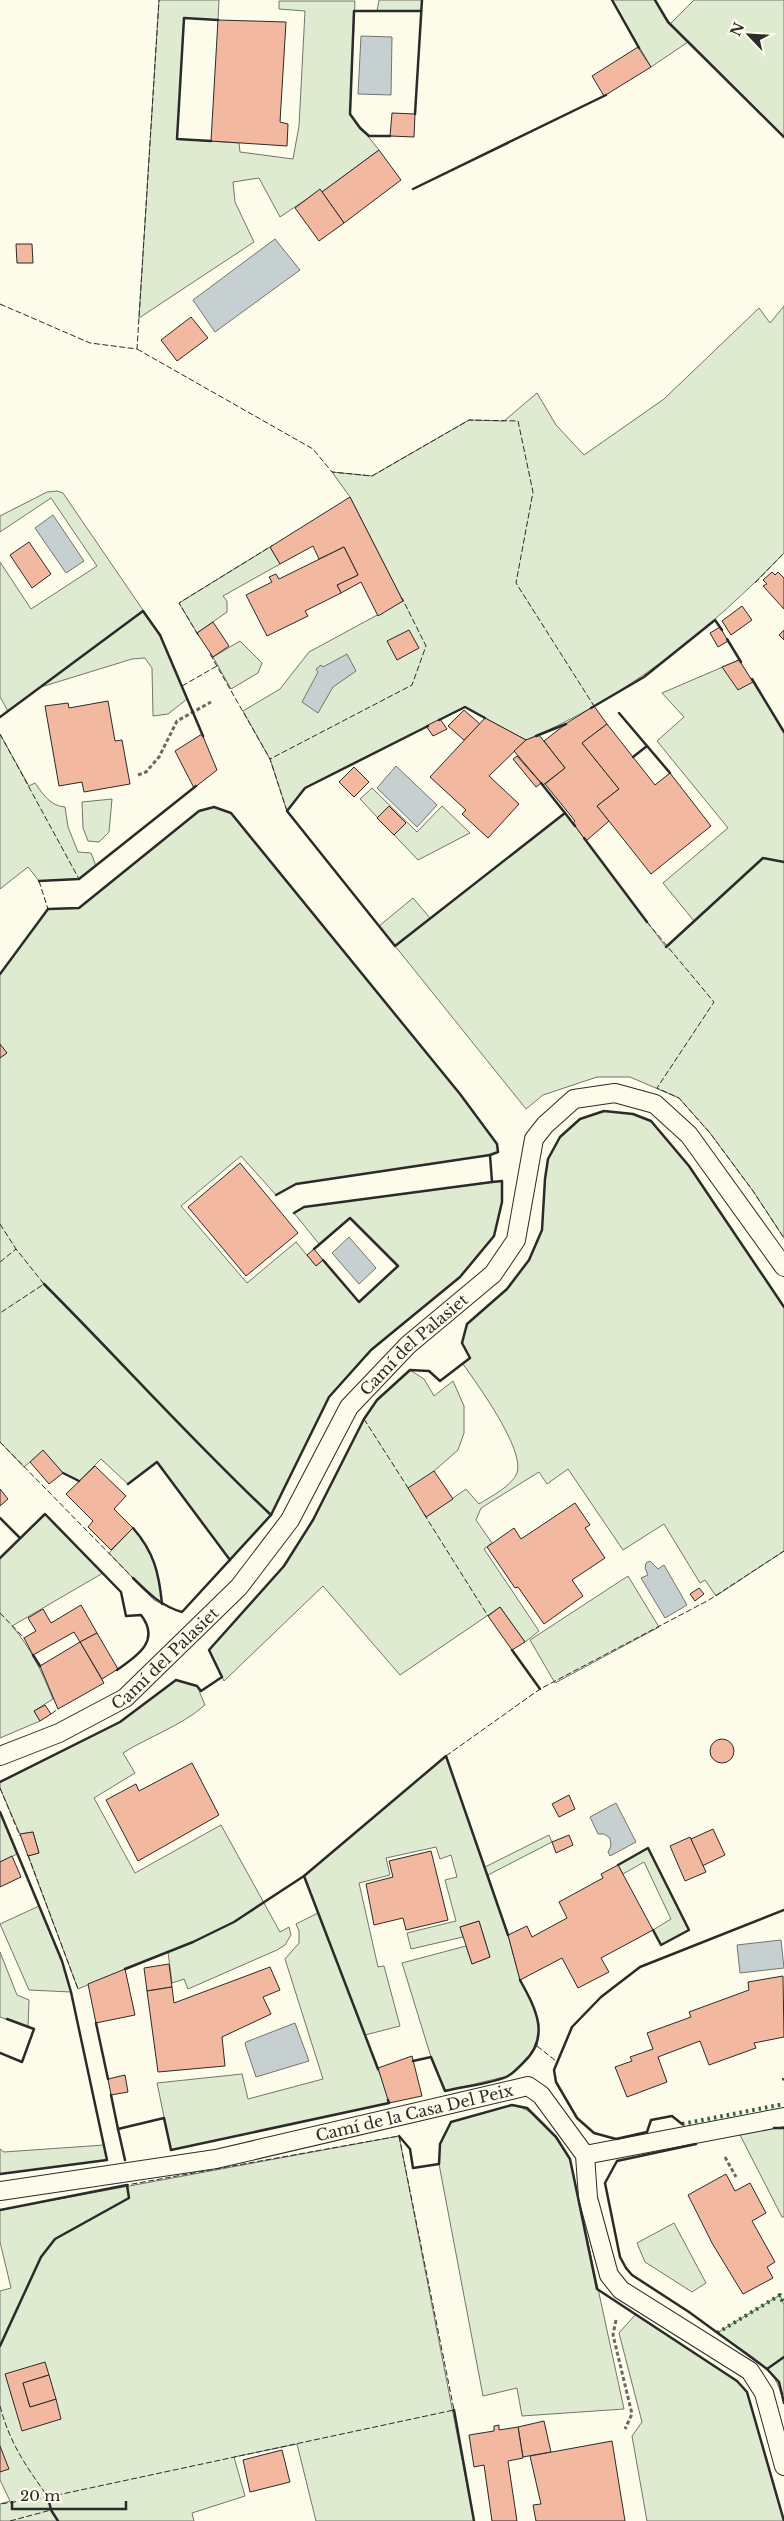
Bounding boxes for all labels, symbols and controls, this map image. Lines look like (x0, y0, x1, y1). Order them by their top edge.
north arrow (724, 10, 774, 60)
text: N (726, 20, 748, 39)
street label: Camí del Palasiet (356, 1289, 472, 1399)
street label: Camí del Palasiet (108, 1603, 222, 1714)
street label: Camí de la Casa Del Peix (313, 2080, 515, 2145)
scale bar (12, 2478, 126, 2510)
text: 20 m (20, 2486, 60, 2505)

